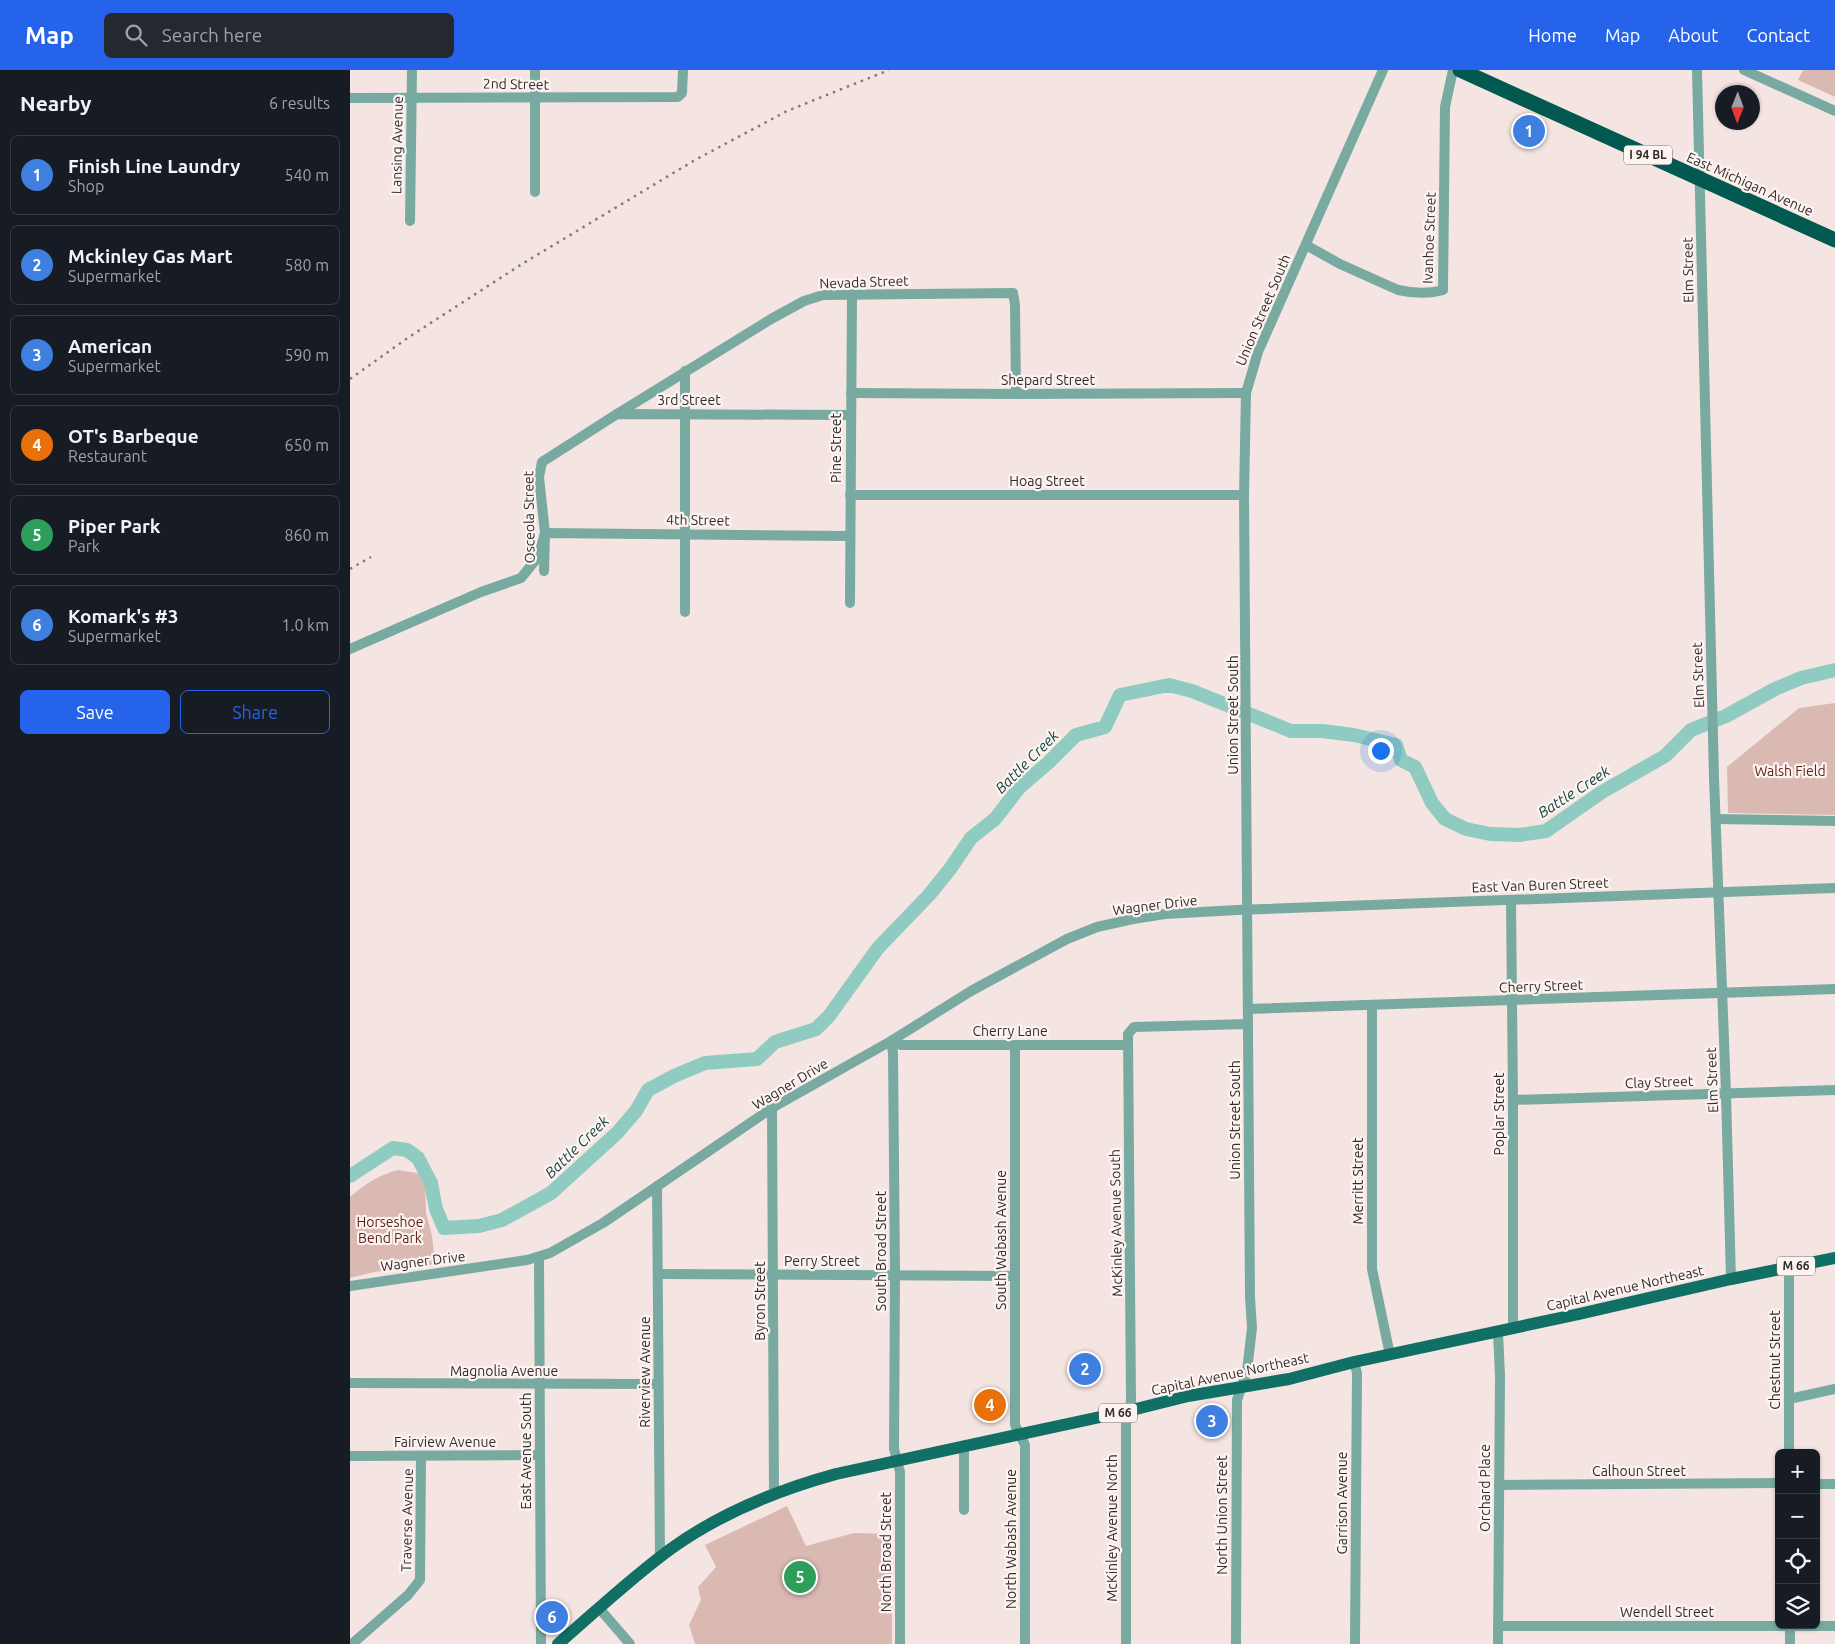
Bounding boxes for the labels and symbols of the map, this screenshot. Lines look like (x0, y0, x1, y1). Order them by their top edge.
street label: 2nd Street (483, 75, 550, 93)
north arrow (1715, 85, 1760, 130)
street label: Lansing Avenue (388, 96, 406, 194)
pin: 1 (1513, 112, 1545, 150)
road number: I 94 BL (1624, 146, 1672, 164)
street label: East Michigan Avenue (1684, 149, 1816, 219)
street label: Ivanhoe Street (1419, 191, 1439, 284)
street label: Elm Street (1679, 236, 1697, 303)
street label: Union Street South (1232, 252, 1294, 368)
street label: Nevada Street (819, 272, 909, 292)
street label: Shepard Street (1001, 372, 1096, 388)
street label: 3rd Street (657, 392, 721, 408)
street label: Pine Street (828, 413, 844, 483)
street label: Osceola Street (520, 470, 538, 563)
street label: Hoag Street (1009, 473, 1085, 489)
street label: 4th Street (666, 511, 730, 529)
street label: Elm Street (1689, 641, 1707, 708)
street label: Union Street South (1225, 655, 1241, 775)
water label: Battle Creek (992, 726, 1062, 797)
your location (1368, 738, 1394, 764)
water label: Battle Creek (1535, 762, 1613, 821)
park label: Walsh Field (1754, 763, 1826, 779)
street label: East Van Buren Street (1471, 875, 1609, 895)
street label: Wagner Drive (1112, 892, 1198, 918)
street label: Cherry Street (1499, 977, 1584, 995)
street label: Cherry Lane (972, 1023, 1048, 1039)
street label: Elm Street (1703, 1046, 1721, 1113)
street label: Wagner Drive (749, 1055, 831, 1113)
street label: Union Street South (1227, 1060, 1243, 1180)
street label: Poplar Street (1491, 1072, 1507, 1156)
street label: Clay Street (1624, 1073, 1694, 1091)
water label: Battle Creek (541, 1112, 612, 1181)
street label: Merritt Street (1350, 1137, 1366, 1225)
street label: McKinley Avenue South (1107, 1149, 1125, 1297)
street label: South Wabash Avenue (993, 1170, 1009, 1310)
street label: South Broad Street (873, 1190, 889, 1311)
park label: Horseshoe Bend Park (356, 1214, 424, 1246)
street label: Wagner Drive (380, 1248, 466, 1274)
street label: Perry Street (784, 1253, 860, 1269)
road number: M 66 (1777, 1256, 1815, 1276)
street label: Byron Street (752, 1261, 768, 1341)
street label: Capital Avenue Northeast (1545, 1262, 1706, 1314)
street label: Chestnut Street (1767, 1310, 1783, 1410)
street label: Riverview Avenue (637, 1316, 653, 1428)
street label: Capital Avenue Northeast (1150, 1349, 1311, 1399)
pin: 2 (1069, 1350, 1101, 1388)
street label: Magnolia Avenue (450, 1363, 558, 1379)
pin: 4 (974, 1386, 1006, 1424)
street label: East Avenue South (518, 1392, 534, 1510)
pin: 3 (1196, 1402, 1228, 1440)
road number: M 66 (1099, 1404, 1137, 1422)
street label: Fairview Avenue (394, 1434, 496, 1450)
street label: Orchard Place (1477, 1444, 1493, 1532)
street label: Garrison Avenue (1334, 1451, 1350, 1555)
street label: McKinley Avenue North (1104, 1454, 1120, 1602)
street label: North Union Street (1214, 1455, 1230, 1575)
street label: Calhoun Street (1592, 1463, 1686, 1479)
street label: Traverse Avenue (398, 1468, 416, 1572)
street label: North Wabash Avenue (1003, 1469, 1019, 1609)
street label: North Broad Street (878, 1491, 894, 1612)
pin: 5 (784, 1558, 816, 1596)
pin: 6 (536, 1598, 568, 1636)
street label: Wendell Street (1620, 1604, 1714, 1620)

